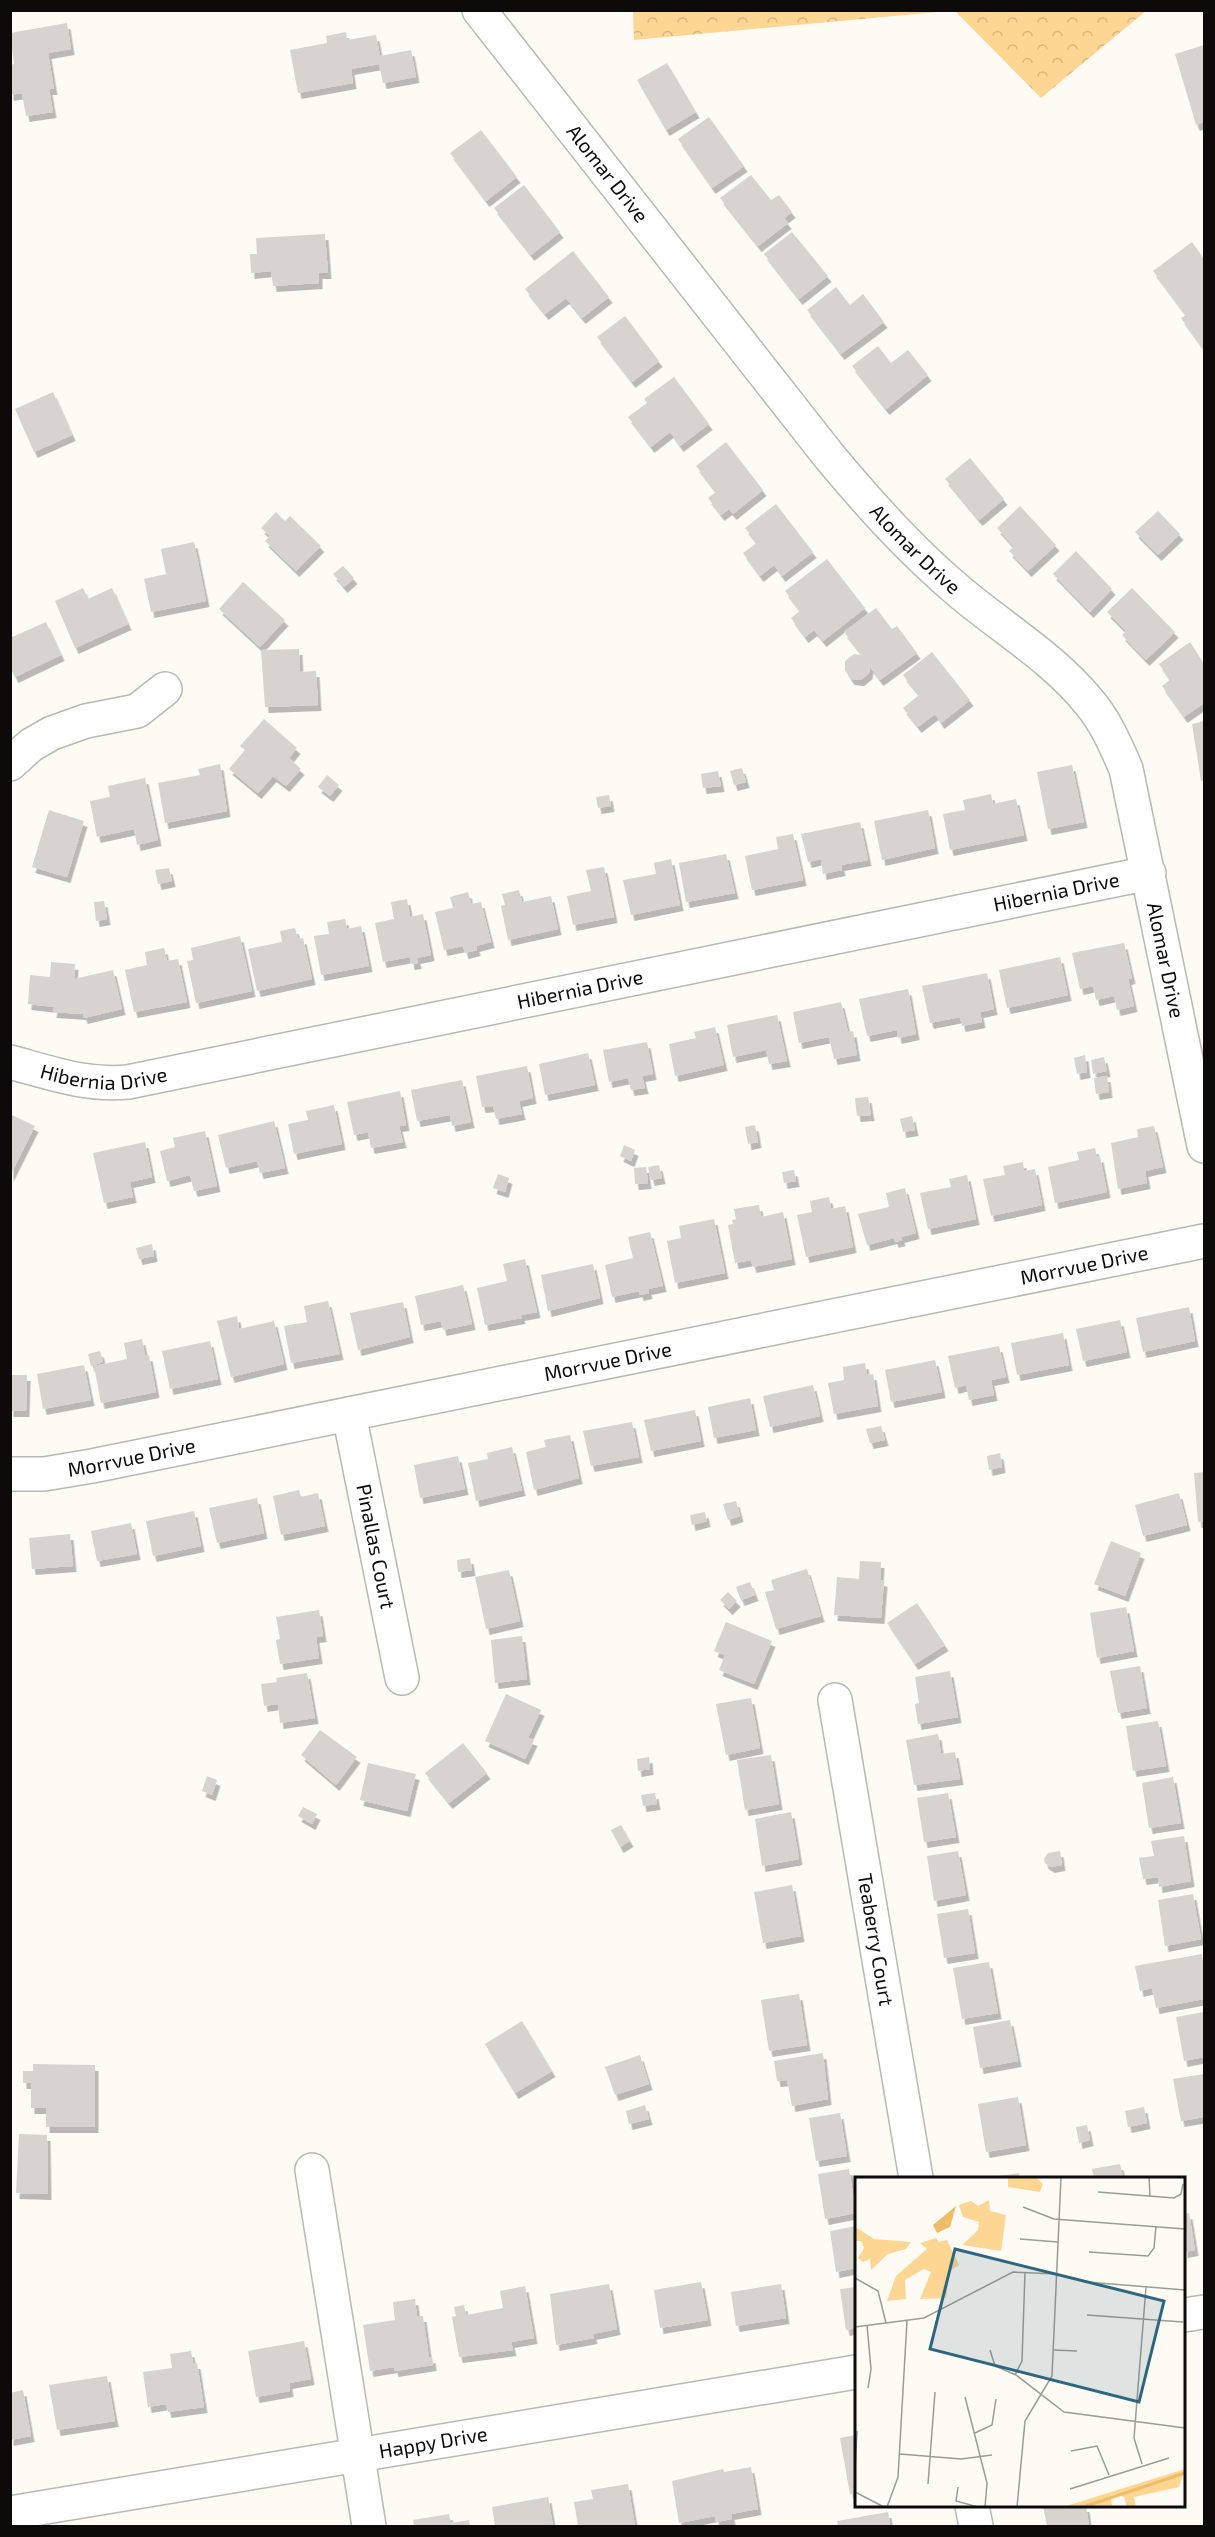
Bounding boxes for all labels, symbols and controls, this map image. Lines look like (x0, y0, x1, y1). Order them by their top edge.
street label: Alomar Drive (562, 119, 654, 227)
street label: Alomar Drive (865, 499, 966, 598)
street label: Hibernia Drive (991, 866, 1121, 916)
street label: Alomar Drive (1143, 900, 1190, 1020)
street label: Hibernia Drive (515, 964, 645, 1013)
street label: Hibernia Drive (38, 1058, 169, 1094)
street label: Morrvue Drive (1018, 1240, 1150, 1289)
street label: Morrvue Drive (542, 1336, 674, 1385)
street label: Morrvue Drive (66, 1432, 197, 1481)
street label: Pinallas Court (352, 1482, 401, 1611)
street label: Teaberry Court (854, 1871, 900, 2008)
inset map (855, 2177, 1185, 2507)
street label: Happy Drive (377, 2421, 489, 2462)

